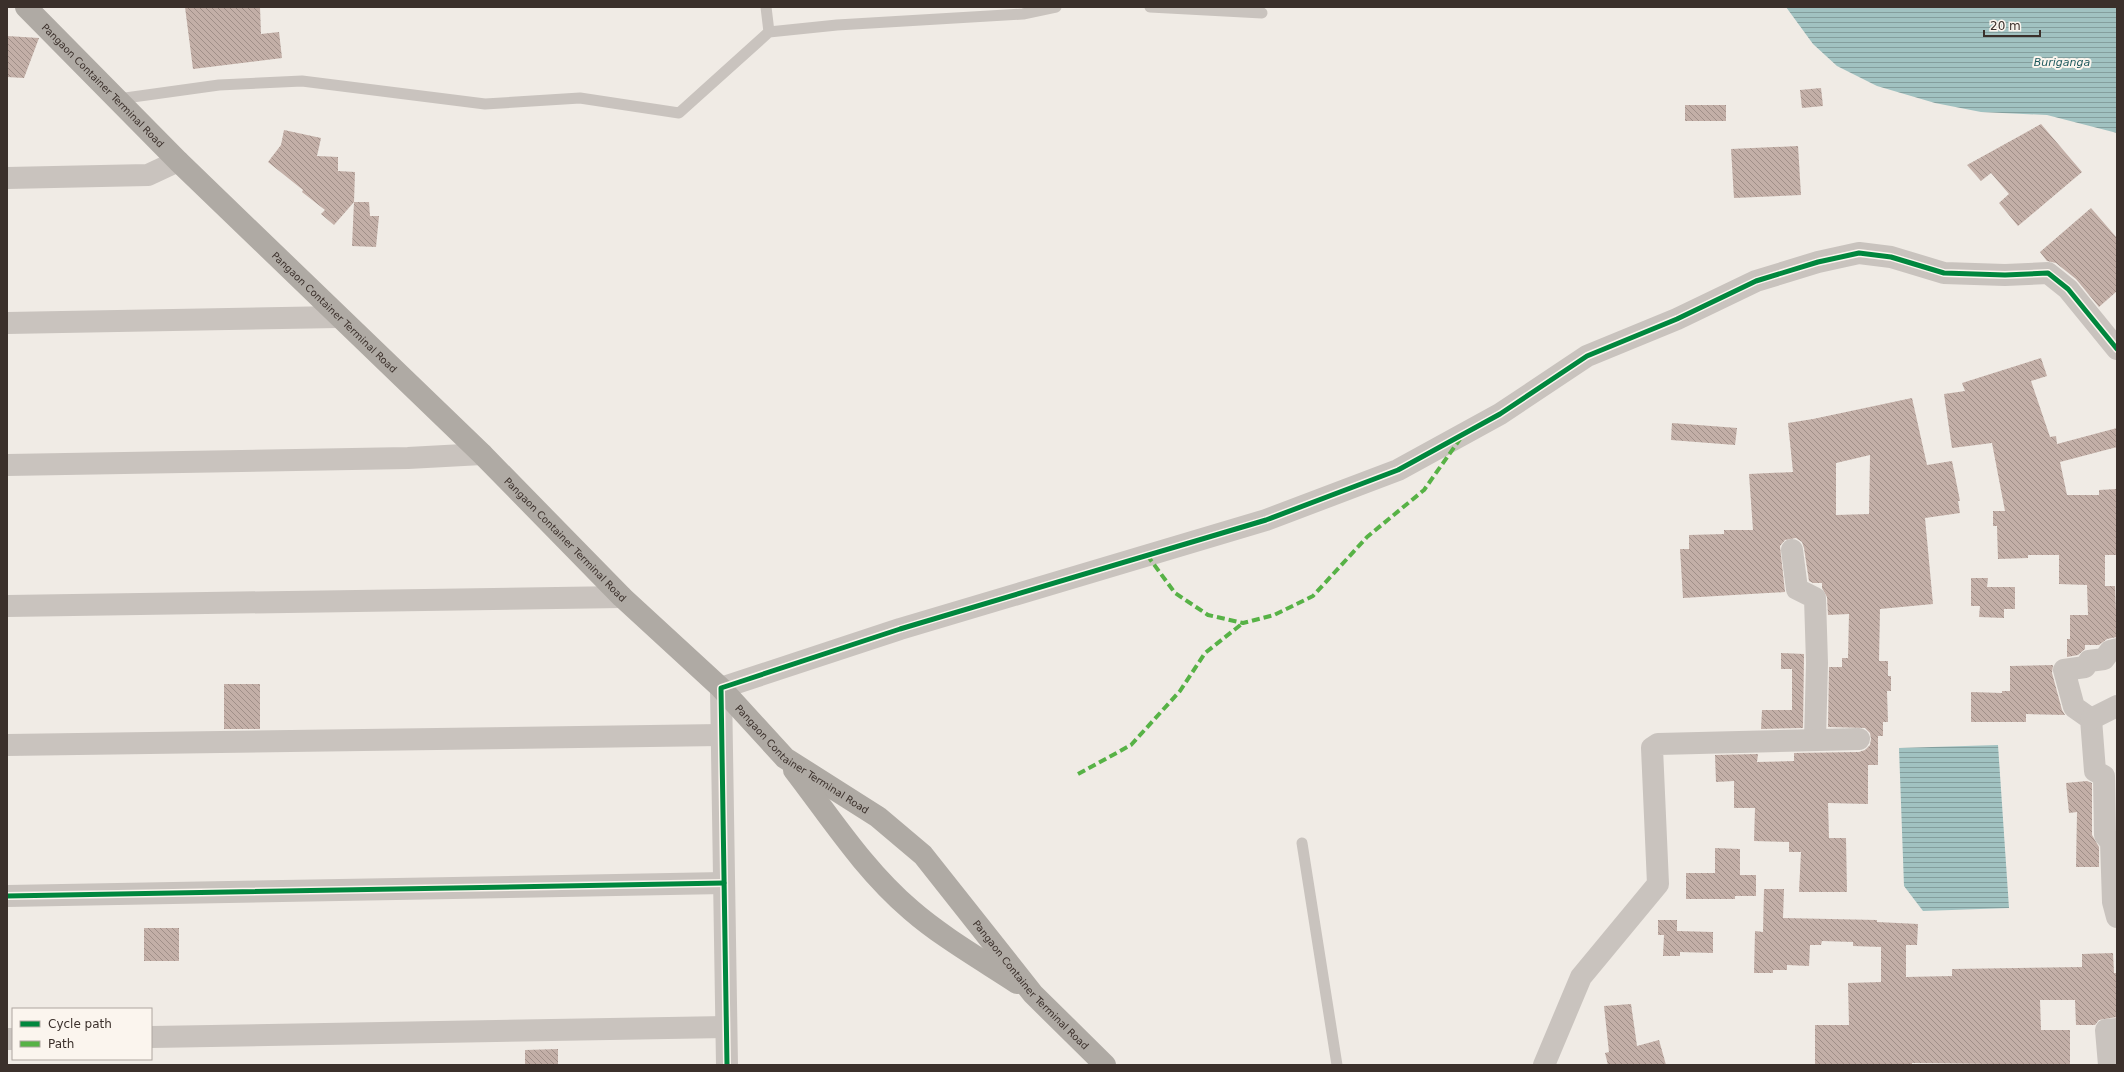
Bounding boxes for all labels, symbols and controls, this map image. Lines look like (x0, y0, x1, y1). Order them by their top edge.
scale bar (1984, 12, 2040, 38)
text: 20 m (1990, 19, 2021, 33)
street label: Pangaon Container Terminal Road (40, 22, 166, 150)
water label: Buriganga (2034, 56, 2091, 69)
street label: Pangaon Container Terminal Road (270, 250, 399, 375)
street label: Pangaon Container Terminal Road (502, 475, 628, 604)
street label: Pangaon Container Terminal Road (733, 703, 871, 816)
street label: Pangaon Container Terminal Road (971, 918, 1091, 1052)
legend (12, 1008, 152, 1060)
text: Cycle path (48, 1017, 112, 1031)
text: Path (48, 1037, 74, 1051)

